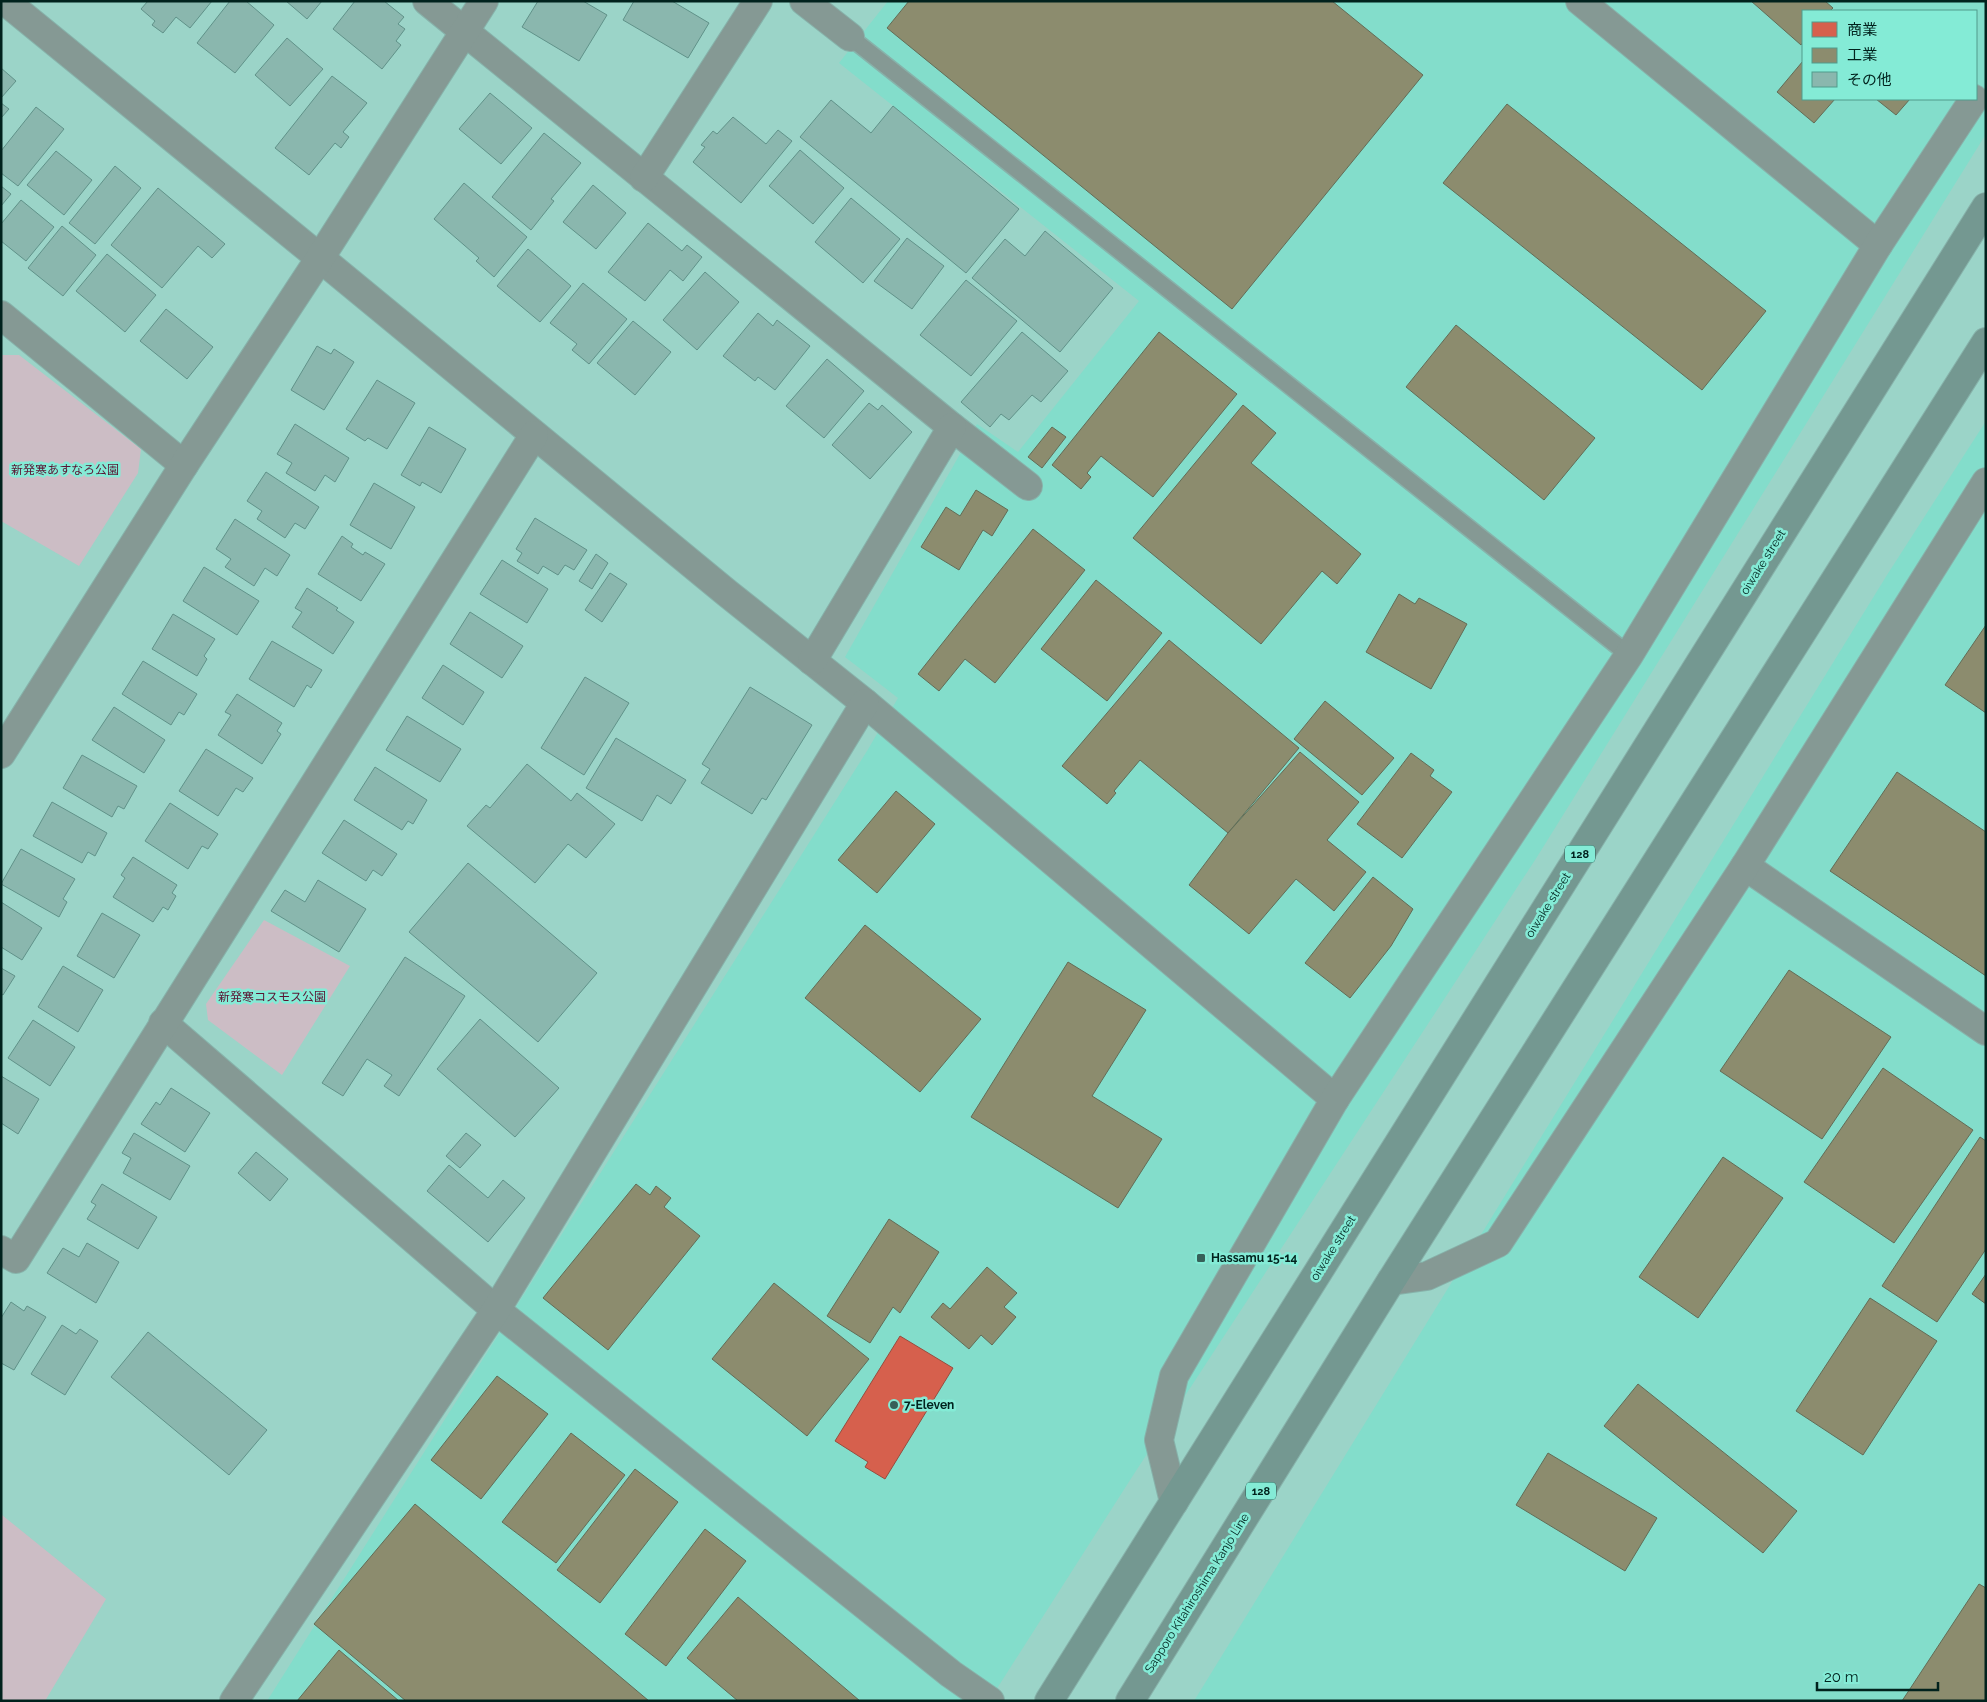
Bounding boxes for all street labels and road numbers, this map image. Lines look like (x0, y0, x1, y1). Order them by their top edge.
street label: oiwake street (1737, 527, 1789, 597)
road number: 128 (1565, 846, 1595, 862)
street label: oiwake street (1522, 870, 1574, 940)
street label: oiwake street (1307, 1213, 1359, 1283)
road number: 128 (1246, 1482, 1276, 1500)
street label: Sapporo Kitahiroshima Kanjo Line (1142, 1511, 1252, 1675)

